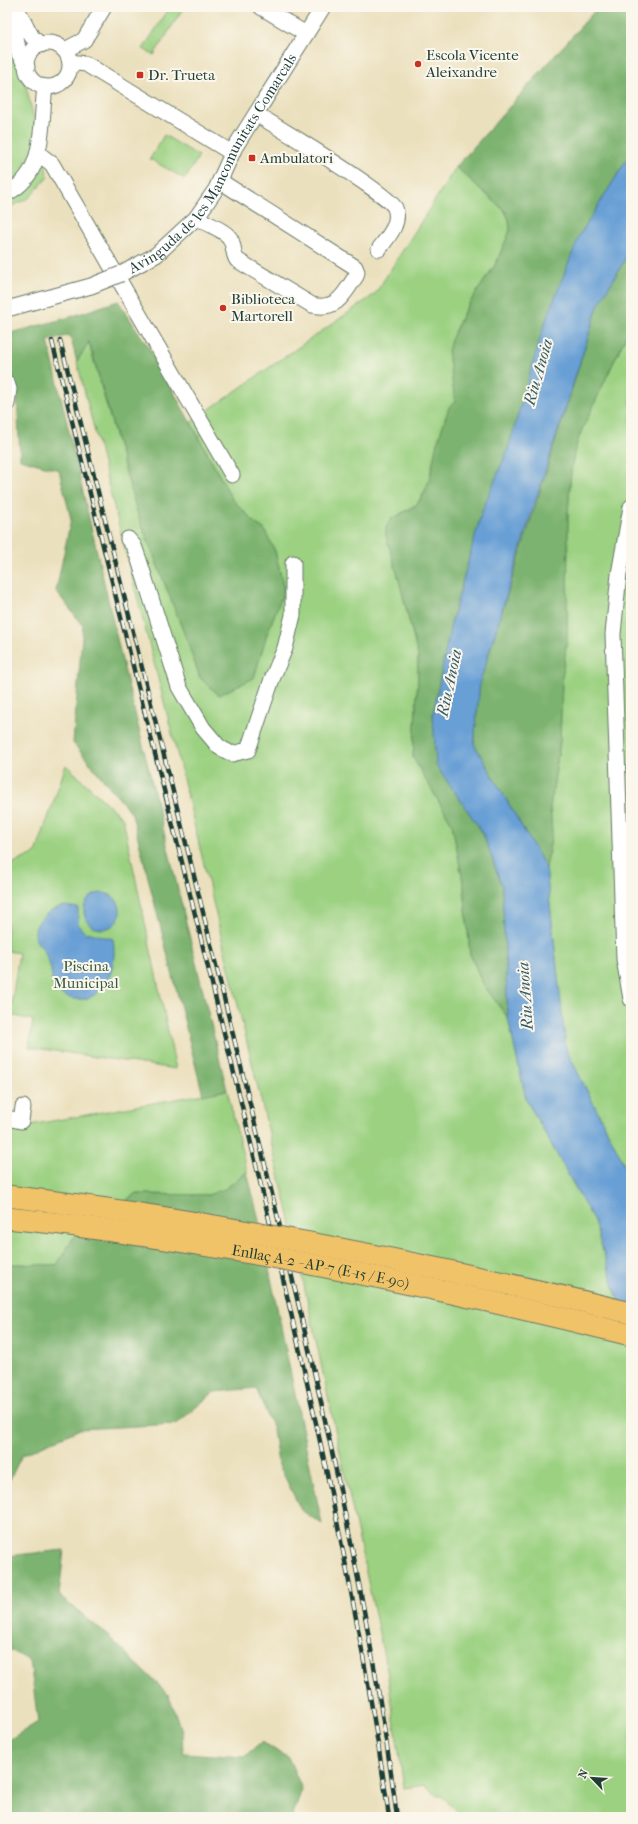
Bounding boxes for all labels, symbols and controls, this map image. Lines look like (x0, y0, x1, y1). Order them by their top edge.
place label: Escola Vicente Aleixandre (425, 46, 519, 81)
street label: Avinguda de les Mancomunitats Comarcals (124, 50, 301, 278)
marker: Escola Vicente Aleixandre (413, 59, 423, 69)
place label: Dr. Trueta (148, 66, 216, 84)
marker: Dr. Trueta (135, 70, 145, 80)
place label: Ambulatori (259, 149, 334, 167)
marker: Ambulatori (247, 153, 257, 163)
place label: Biblioteca Martorell (231, 290, 296, 325)
marker: Biblioteca Martorell (218, 303, 228, 313)
water label: Riu Anoia (519, 337, 556, 408)
water label: Riu Anoia (432, 648, 465, 719)
park label: Piscina Municipal (53, 957, 119, 992)
water label: Riu Anoia (513, 961, 537, 1032)
street label: Enllaç A-2 - AP-7 (E-15 / E-90) (230, 1241, 411, 1293)
north arrow (572, 1758, 612, 1798)
text: N (576, 1767, 591, 1781)

